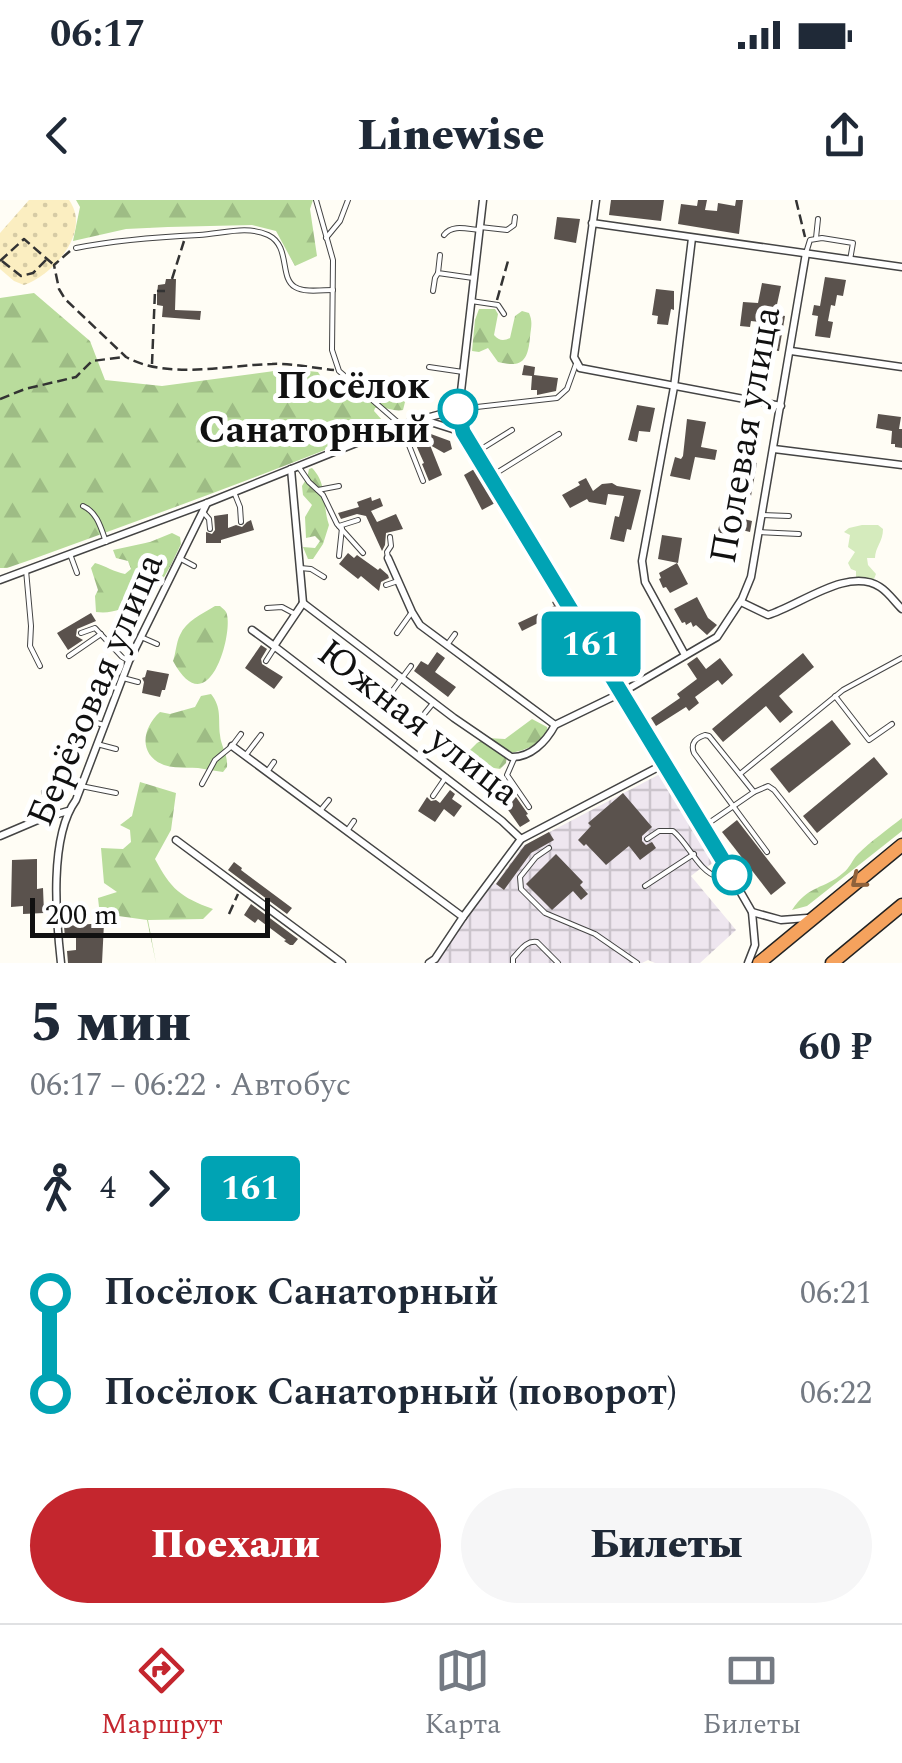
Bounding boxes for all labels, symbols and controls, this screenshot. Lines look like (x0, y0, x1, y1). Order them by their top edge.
text: 06:17 (50, 6, 145, 64)
text: Linewise (357, 101, 545, 170)
icon: back (30, 108, 85, 163)
icon: share (817, 108, 872, 163)
street label: Полевая улица (695, 302, 797, 568)
place label: Посёлок Санаторный (199, 358, 430, 460)
marker: Посёлок Санаторный (439, 390, 477, 428)
street label: Берёзовая улица (12, 544, 180, 836)
line badge: 161 (534, 612, 648, 676)
text: 161 (562, 618, 620, 671)
street label: Южная улица (304, 625, 532, 821)
unlabelled marker (713, 856, 751, 894)
one-way arrow (851, 869, 869, 887)
scale bar (30, 893, 270, 938)
text: 200 m (45, 894, 118, 937)
text: 5 мин (30, 982, 191, 1065)
text: 60 ₽ (799, 1019, 872, 1077)
text: 06:17 – 06:22 · Автобус (30, 1061, 351, 1110)
icon: walk (30, 1161, 85, 1216)
icon: forward (131, 1161, 186, 1216)
text: 161 (221, 1162, 280, 1215)
text: 4 (100, 1164, 116, 1213)
text: Посёлок Санаторный (104, 1264, 498, 1322)
text: 06:21 (800, 1269, 872, 1318)
text: Посёлок Санаторный (поворот) (104, 1364, 677, 1422)
text: 06:22 (800, 1369, 872, 1418)
button: Поехали (30, 1488, 441, 1603)
button: Билеты (461, 1488, 872, 1603)
tab: Маршрут (101, 1643, 223, 1746)
tab: Карта (424, 1643, 501, 1746)
tab: Билеты (703, 1643, 801, 1746)

